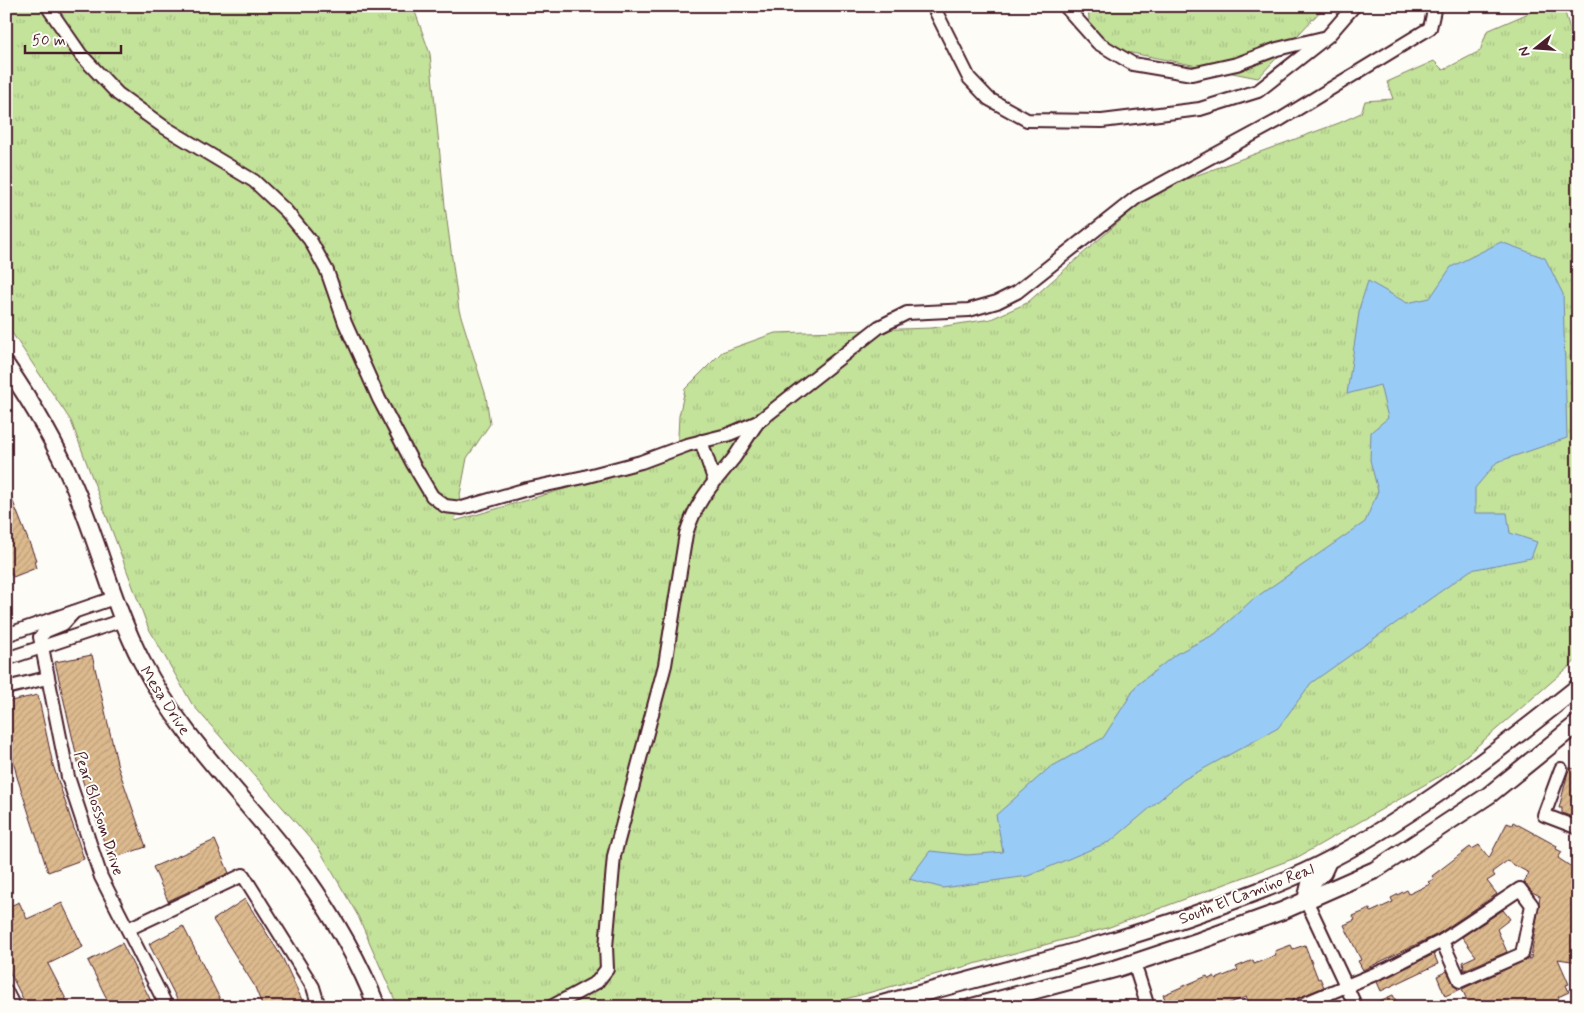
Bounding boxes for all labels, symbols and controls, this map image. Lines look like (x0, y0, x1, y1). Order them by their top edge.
scale bar (25, 22, 121, 54)
north arrow (1512, 22, 1562, 72)
text: 50 m (32, 31, 66, 51)
text: N (1515, 44, 1534, 59)
street label: Mesa Drive (135, 662, 195, 740)
street label: Pear Blossom Drive (69, 749, 129, 878)
street label: South El Camino Real (1176, 859, 1317, 930)

